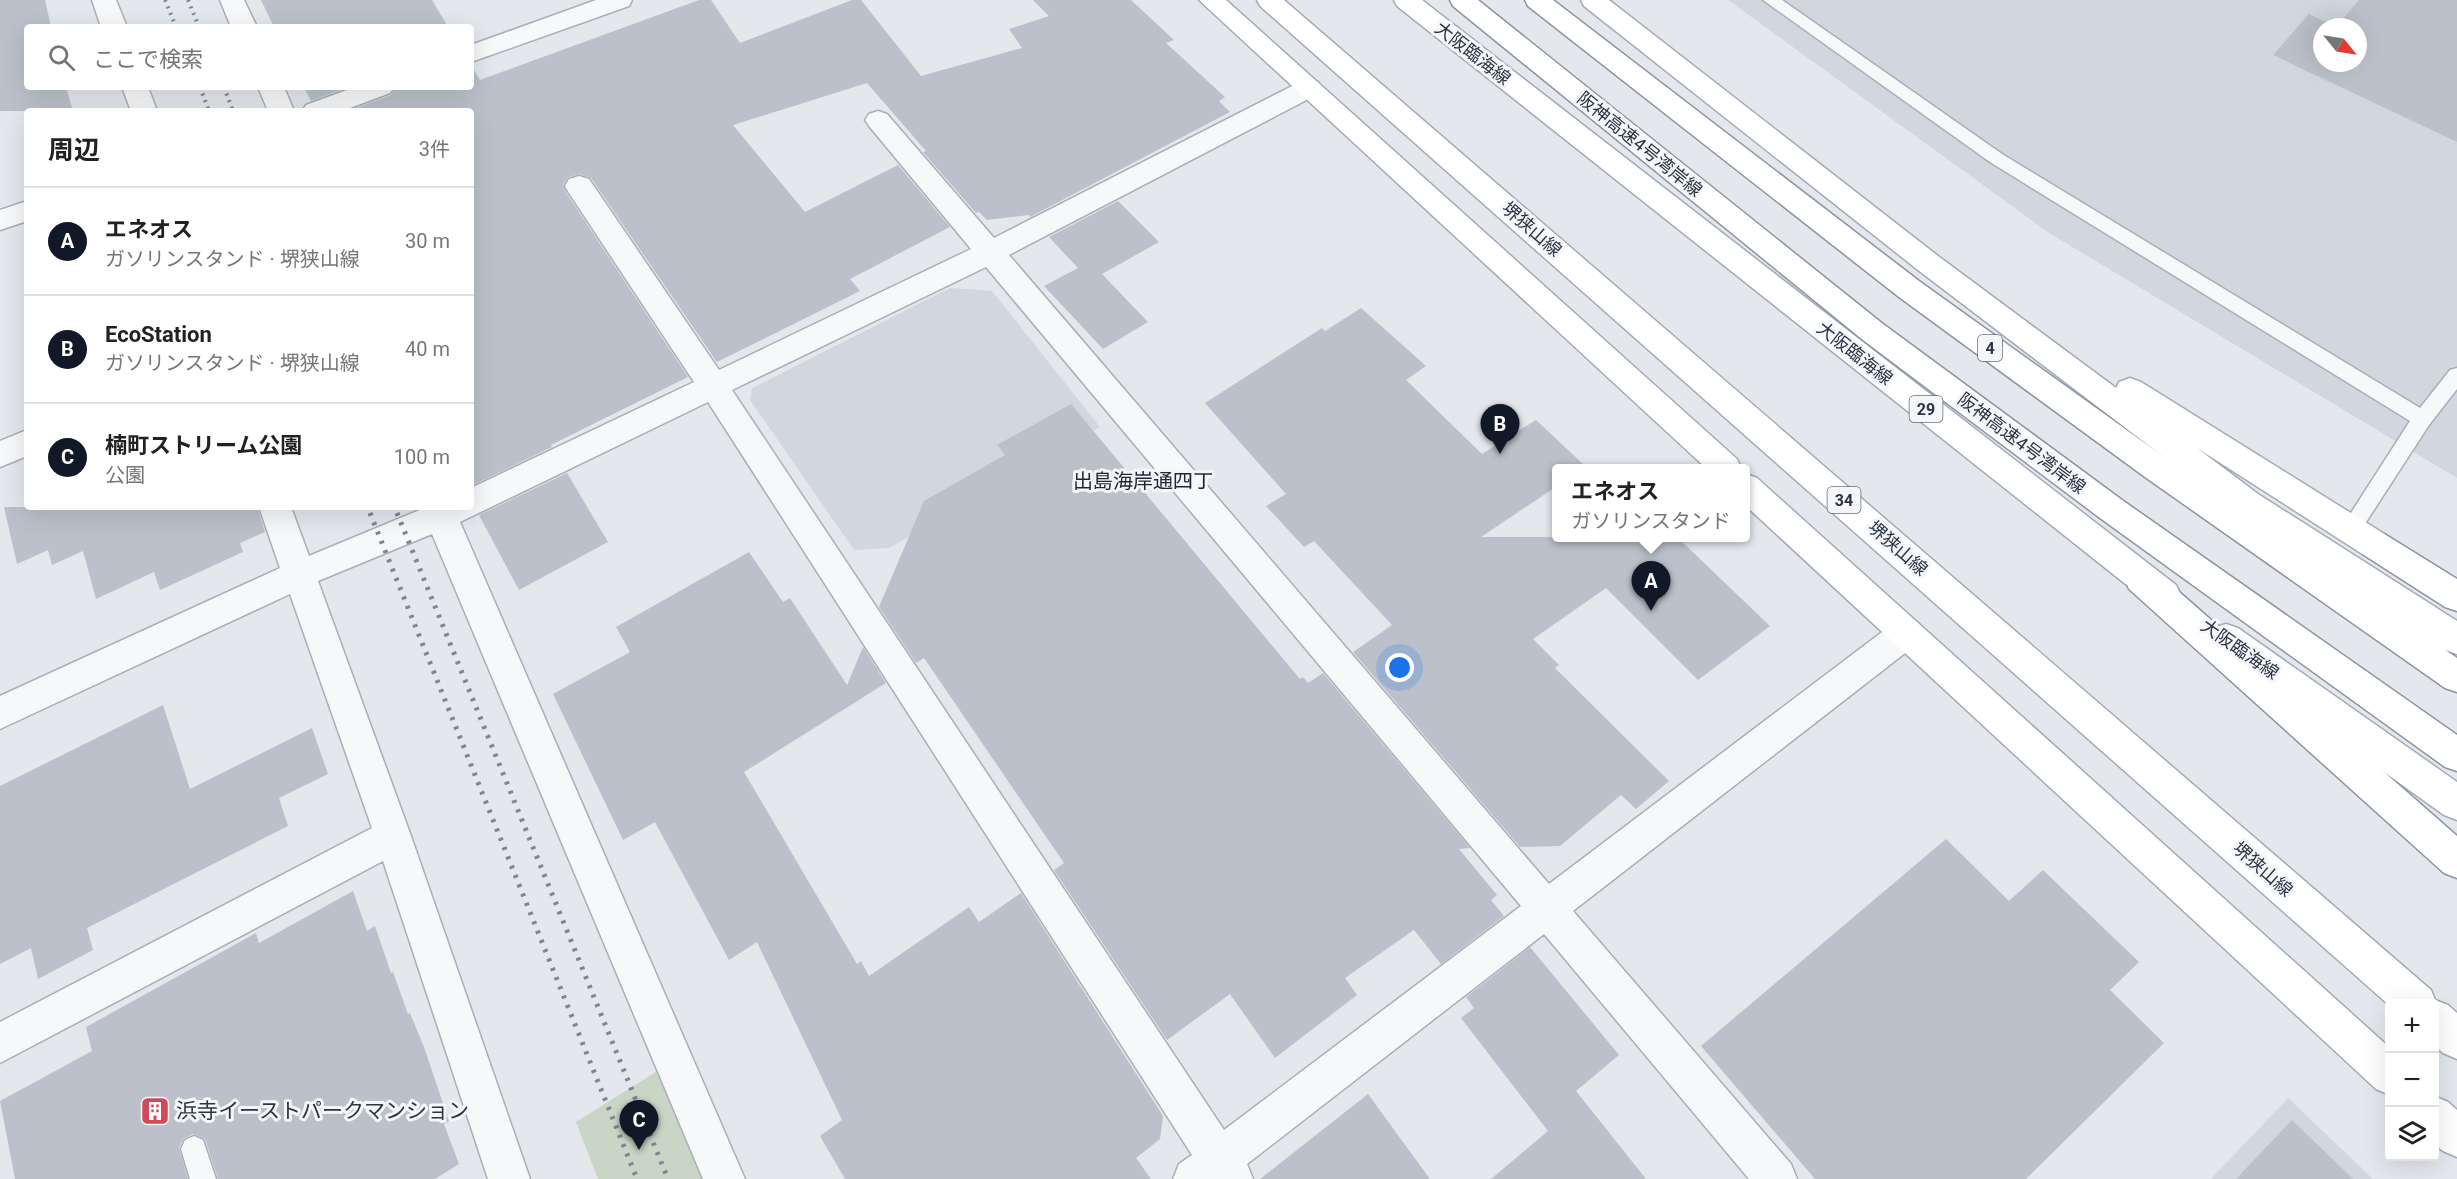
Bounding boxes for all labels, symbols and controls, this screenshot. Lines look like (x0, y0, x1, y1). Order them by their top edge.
street label: 大阪臨海線 (1431, 17, 1515, 89)
north arrow (2313, 18, 2367, 72)
search box (24, 24, 474, 90)
icon: search (45, 41, 78, 74)
text: ここで検索 (93, 47, 203, 72)
street label: 阪神高速4号湾岸線 (1574, 87, 1706, 201)
text: 周辺 (48, 135, 100, 165)
text: 3件 (419, 137, 450, 161)
street label: 堺狭山線 (1498, 197, 1566, 261)
text: エネオス (105, 217, 193, 242)
text: A (61, 229, 74, 253)
text: 30 m (405, 229, 450, 253)
text: ガソリンスタンド · 堺狭山線 (105, 247, 360, 271)
street label: 大阪臨海線 (1813, 317, 1897, 389)
text: EcoStation (105, 322, 212, 347)
road number: 4 (1978, 335, 2002, 361)
text: B (61, 337, 74, 361)
text: 40 m (405, 337, 450, 361)
text: ガソリンスタンド · 堺狭山線 (105, 351, 360, 375)
street label: 阪神高速4号湾岸線 (1954, 388, 2090, 498)
road number: 29 (1910, 396, 1942, 422)
pin: B (1480, 404, 1520, 454)
text: 楠町ストリーム公園 (105, 433, 302, 458)
text: C (61, 445, 74, 469)
text: 100 m (394, 445, 450, 469)
text: 公園 (105, 463, 145, 487)
popup (1552, 464, 1750, 542)
district label: 出島海岸通四丁 (1073, 469, 1213, 493)
text: エネオス (1571, 479, 1659, 504)
road number: 34 (1828, 487, 1860, 513)
text: ガソリンスタンド (1571, 509, 1731, 533)
street label: 堺狭山線 (1864, 516, 1932, 580)
pin: A (1632, 562, 1670, 611)
street label: 大阪臨海線 (2197, 615, 2283, 683)
your location (1385, 653, 1414, 682)
street label: 堺狭山線 (2229, 837, 2297, 901)
map controls (2385, 999, 2439, 1161)
button: + (2385, 999, 2439, 1053)
button: − (2385, 1053, 2439, 1107)
building icon: 浜寺イーストパークマンション (139, 1095, 171, 1127)
place label: 浜寺イーストパークマンション (176, 1099, 469, 1123)
pin: C (620, 1100, 658, 1150)
button: layers (2385, 1107, 2439, 1161)

